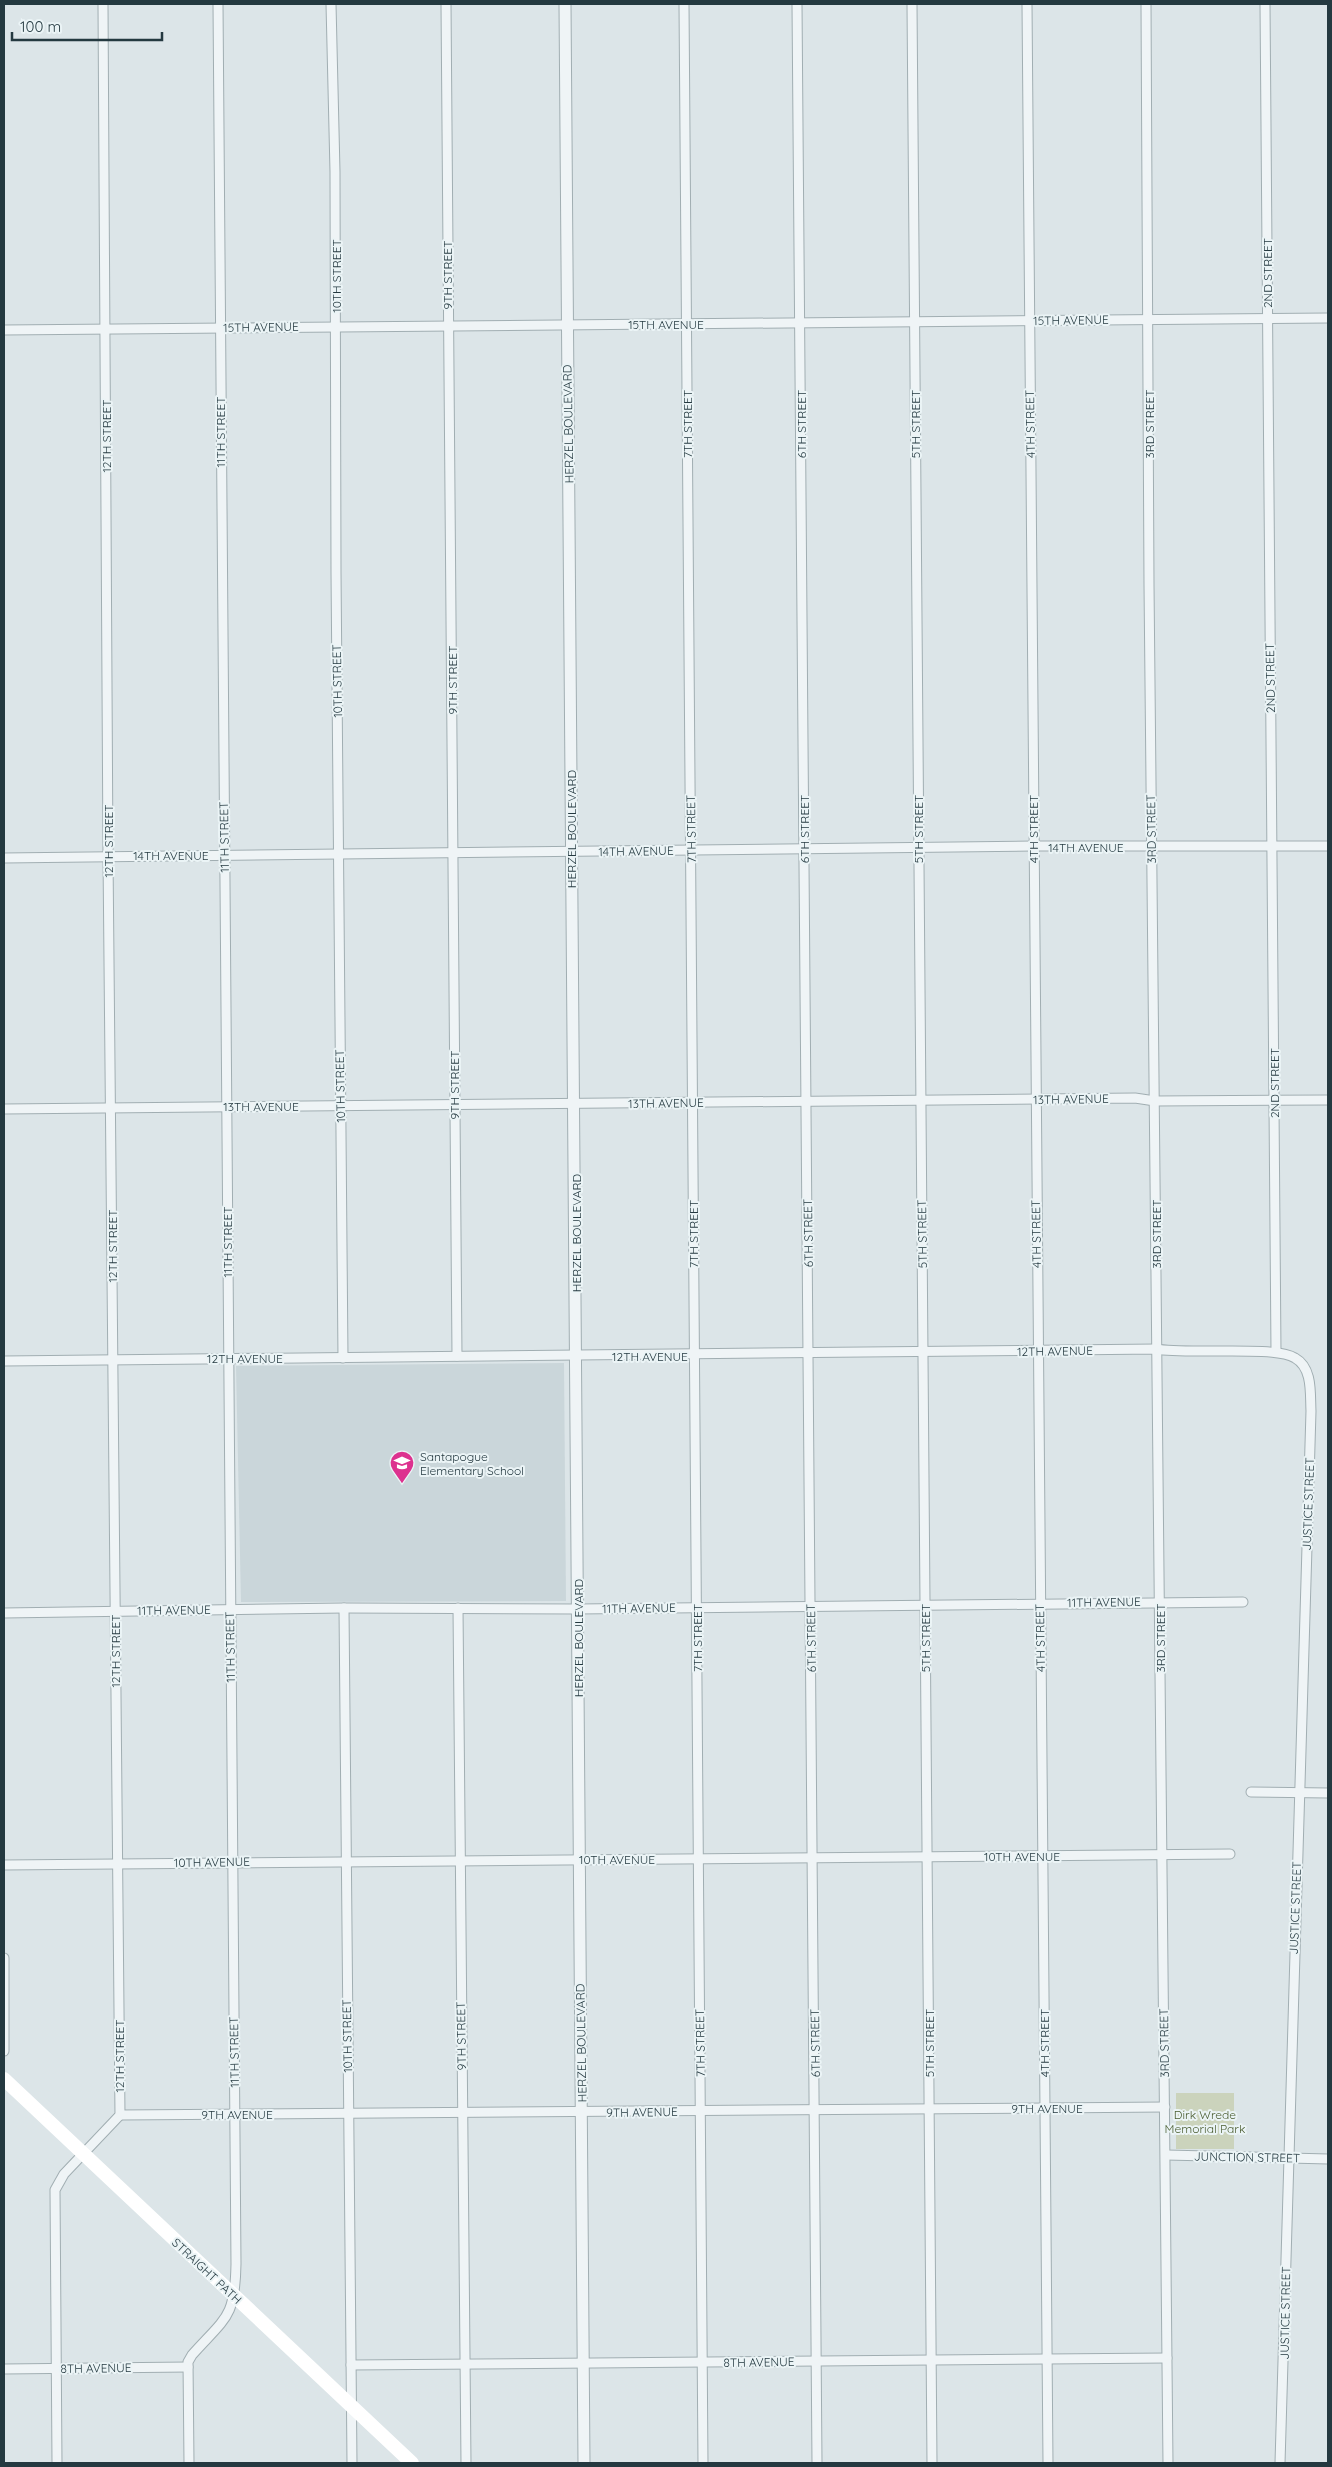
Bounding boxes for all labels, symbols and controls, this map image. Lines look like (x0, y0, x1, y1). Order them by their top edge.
scale bar (12, 10, 162, 42)
text: 100 m (20, 17, 61, 36)
street label: 2ND STREET (1260, 238, 1275, 308)
street label: 10TH STREET (329, 239, 344, 313)
street label: 9TH STREET (440, 241, 455, 309)
street label: 15TH AVENUE (1033, 312, 1109, 328)
street label: 15TH AVENUE (628, 317, 704, 332)
street label: 15TH AVENUE (223, 319, 299, 335)
street label: HERZEL BOULEVARD (559, 364, 577, 483)
street label: 3RD STREET (1142, 389, 1157, 459)
street label: 7TH STREET (680, 390, 695, 458)
street label: 6TH STREET (794, 390, 809, 458)
street label: 5TH STREET (908, 390, 923, 458)
street label: 4TH STREET (1022, 390, 1038, 458)
street label: 11TH STREET (213, 397, 228, 467)
street label: 12TH STREET (99, 399, 114, 473)
street label: 2ND STREET (1262, 643, 1278, 713)
street label: 10TH STREET (329, 644, 345, 718)
street label: 9TH STREET (445, 646, 460, 714)
street label: HERZEL BOULEVARD (564, 769, 579, 888)
street label: 3RD STREET (1143, 794, 1159, 864)
street label: 7TH STREET (683, 795, 699, 863)
street label: 6TH STREET (797, 795, 812, 863)
street label: 5TH STREET (911, 795, 926, 863)
street label: 4TH STREET (1026, 795, 1041, 863)
street label: 11TH STREET (216, 801, 232, 873)
street label: 12TH STREET (101, 804, 116, 878)
street label: 14TH AVENUE (1048, 840, 1124, 855)
street label: 14TH AVENUE (598, 843, 674, 859)
street label: 14TH AVENUE (133, 848, 209, 863)
street label: 2ND STREET (1267, 1048, 1282, 1118)
street label: 10TH STREET (332, 1049, 348, 1123)
street label: 9TH STREET (447, 1051, 462, 1119)
street label: 13TH AVENUE (1033, 1091, 1109, 1107)
street label: 13TH AVENUE (628, 1095, 704, 1111)
street label: 13TH AVENUE (223, 1099, 299, 1114)
street label: HERZEL BOULEVARD (569, 1173, 584, 1292)
street label: 6TH STREET (800, 1199, 816, 1267)
street label: 3RD STREET (1149, 1199, 1164, 1269)
street label: 7TH STREET (686, 1200, 701, 1268)
street label: 5TH STREET (914, 1200, 930, 1268)
street label: 4TH STREET (1028, 1200, 1044, 1268)
street label: 11TH STREET (220, 1207, 235, 1277)
street label: 12TH STREET (105, 1209, 120, 1283)
street label: 12TH AVENUE (1017, 1343, 1093, 1359)
street label: 12TH AVENUE (612, 1349, 688, 1364)
street label: 12TH AVENUE (207, 1351, 283, 1366)
place label: Santapogue Elementary School (420, 1449, 524, 1478)
school or university icon: Santapogue Elementary School (389, 1450, 415, 1484)
street label: JUSTICE STREET (1299, 1457, 1317, 1551)
street label: HERZEL BOULEVARD (571, 1578, 586, 1697)
street label: 11TH AVENUE (1067, 1594, 1141, 1610)
street label: 11TH AVENUE (602, 1600, 676, 1616)
street label: 11TH AVENUE (137, 1602, 211, 1618)
street label: 3RD STREET (1153, 1603, 1168, 1673)
street label: 7TH STREET (690, 1604, 705, 1672)
street label: 6TH STREET (803, 1604, 819, 1672)
street label: 5TH STREET (918, 1604, 933, 1672)
street label: 4TH STREET (1032, 1604, 1048, 1672)
street label: 11TH STREET (222, 1611, 238, 1683)
street label: 12TH STREET (108, 1614, 123, 1688)
street label: 10TH AVENUE (984, 1849, 1060, 1864)
street label: 10TH AVENUE (579, 1852, 655, 1867)
street label: 10TH AVENUE (174, 1854, 250, 1870)
street label: JUSTICE STREET (1286, 1861, 1304, 1955)
street label: HERZEL BOULEVARD (572, 1983, 590, 2102)
street label: 10TH STREET (339, 1999, 355, 2073)
street label: 9TH STREET (453, 2001, 469, 2071)
street label: 3RD STREET (1156, 2008, 1172, 2078)
street label: 7TH STREET (692, 2009, 708, 2077)
street label: 6TH STREET (807, 2009, 823, 2077)
street label: 5TH STREET (922, 2009, 937, 2077)
street label: 4TH STREET (1037, 2009, 1052, 2077)
street label: 11TH STREET (226, 2016, 242, 2088)
street label: 12TH STREET (112, 2019, 127, 2093)
street label: 9TH AVENUE (1011, 2101, 1083, 2116)
street label: 9TH AVENUE (606, 2104, 678, 2120)
street label: 9TH AVENUE (201, 2107, 273, 2122)
park label: Dirk Wrede Memorial Park (1165, 2107, 1245, 2136)
street label: JUNCTION STREET (1194, 2149, 1300, 2165)
street label: STRAIGHT PATH (169, 2235, 245, 2307)
street label: JUSTICE STREET (1277, 2266, 1293, 2360)
street label: 8TH AVENUE (723, 2354, 795, 2370)
street label: 8TH AVENUE (60, 2360, 132, 2376)

